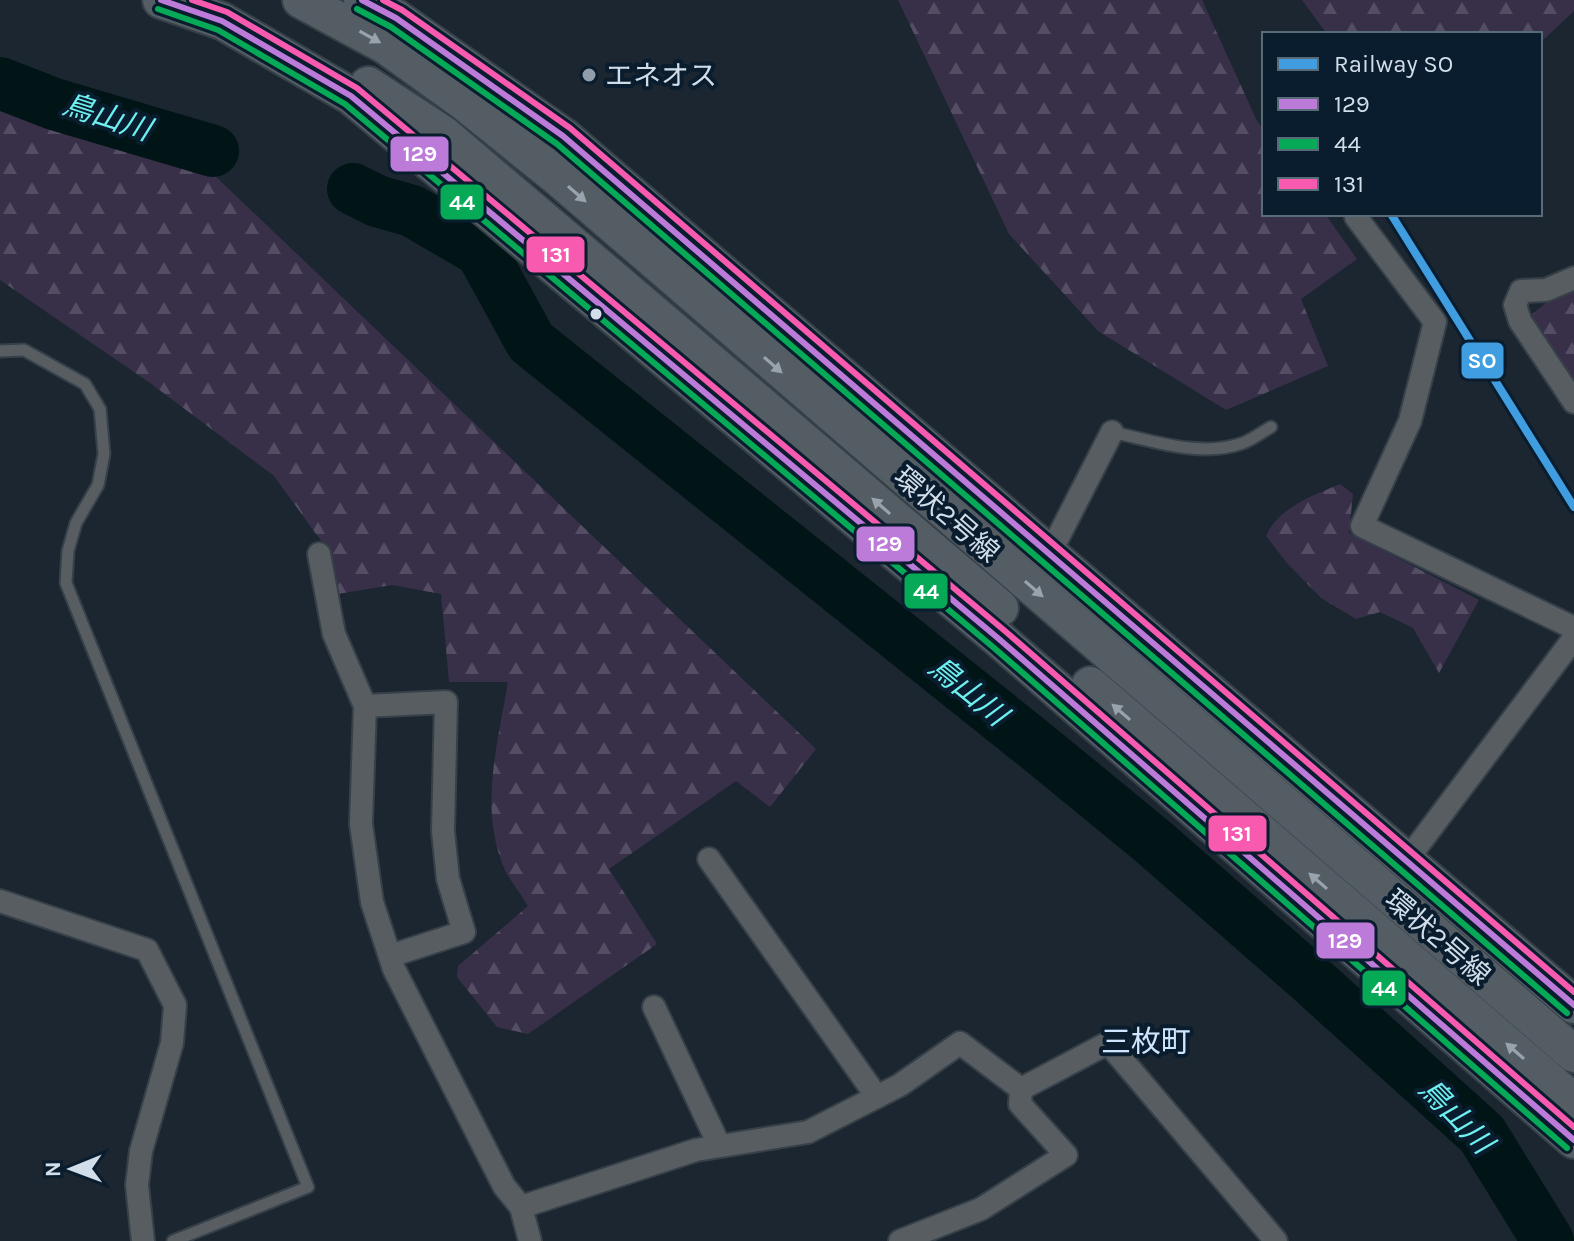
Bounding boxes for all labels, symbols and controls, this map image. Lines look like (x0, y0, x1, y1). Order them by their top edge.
one-way arrow (359, 30, 381, 44)
legend (1262, 32, 1542, 216)
text: Railway SO (1334, 50, 1453, 78)
place label: エネオス (605, 59, 717, 92)
marker: エネオス (580, 66, 598, 84)
water label: 鳥山川 (59, 86, 158, 149)
text: 129 (1334, 90, 1370, 118)
text: 44 (1334, 130, 1361, 158)
line badge: 129 (389, 135, 450, 173)
text: 129 (403, 141, 437, 167)
text: 131 (1334, 170, 1364, 198)
line badge: 44 (439, 183, 485, 221)
one-way arrow (567, 185, 586, 203)
text: 44 (449, 190, 475, 216)
line badge: 131 (525, 235, 586, 274)
text: 131 (541, 242, 571, 268)
unlabelled marker (588, 306, 604, 322)
line badge: SO (1460, 341, 1505, 380)
text: SO (1467, 348, 1497, 374)
one-way arrow (762, 356, 782, 373)
street label: 環状2号線 (887, 460, 1006, 569)
one-way arrow (872, 497, 891, 515)
line badge: 129 (855, 525, 916, 563)
text: 129 (868, 531, 902, 557)
line badge: 44 (903, 572, 949, 610)
text: 44 (913, 579, 939, 605)
one-way arrow (1023, 580, 1043, 597)
water label: 鳥山川 (922, 649, 1017, 735)
one-way arrow (1111, 704, 1131, 721)
line badge: 131 (1207, 814, 1268, 853)
text: 131 (1222, 821, 1252, 847)
one-way arrow (1308, 873, 1327, 891)
street label: 環状2号線 (1378, 883, 1497, 992)
line badge: 129 (1315, 921, 1376, 960)
text: 129 (1328, 928, 1362, 954)
line badge: 44 (1361, 969, 1407, 1007)
text: 44 (1371, 976, 1397, 1002)
district label: 三枚町 (1101, 1024, 1191, 1060)
one-way arrow (1505, 1043, 1525, 1060)
water label: 鳥山川 (1412, 1071, 1502, 1163)
north arrow (32, 1129, 112, 1209)
text: N (40, 1161, 66, 1177)

